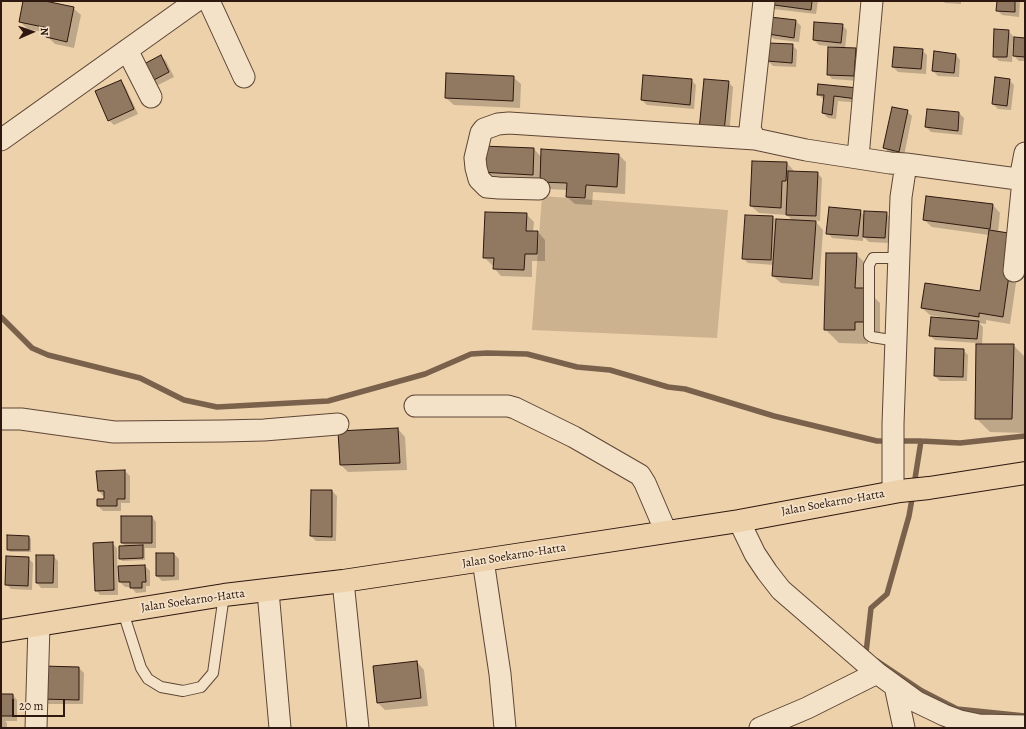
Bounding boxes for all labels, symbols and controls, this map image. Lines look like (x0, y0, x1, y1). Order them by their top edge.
north arrow (12, 12, 52, 52)
text: N (37, 27, 52, 36)
street label: Jalan Soekarno-Hatta (780, 487, 886, 519)
street label: Jalan Soekarno-Hatta (461, 541, 567, 571)
street label: Jalan Soekarno-Hatta (140, 587, 246, 615)
scale bar (14, 691, 67, 717)
text: 20 m (19, 698, 43, 714)

